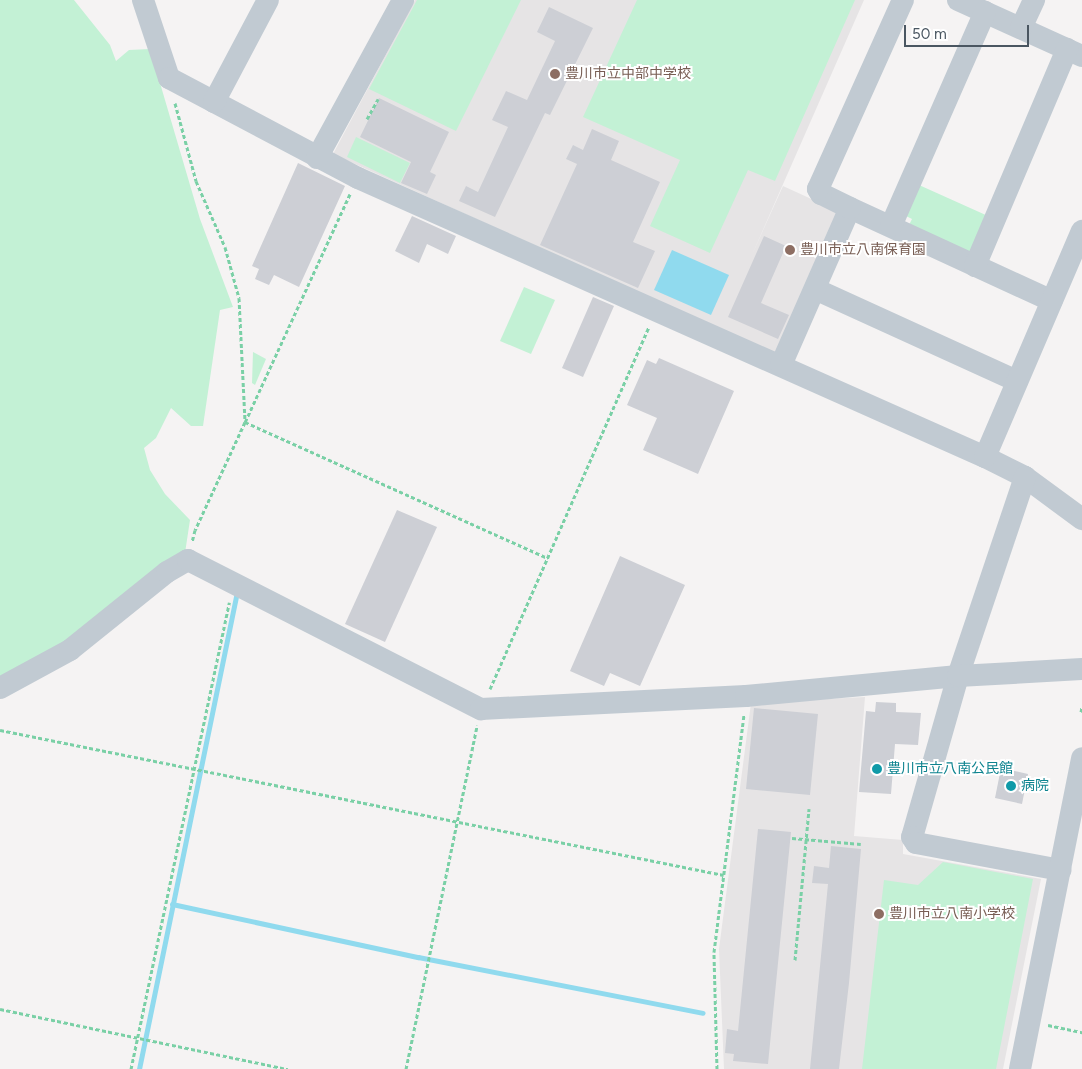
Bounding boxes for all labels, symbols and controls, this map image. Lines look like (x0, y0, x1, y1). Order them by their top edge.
scale bar (907, 15, 1032, 47)
text: 50 m (912, 25, 947, 43)
place label: 豊川市立中部中学校 (565, 66, 691, 82)
marker: 豊川市立中部中学校 (549, 68, 561, 80)
place label: 豊川市立八南保育園 (800, 242, 926, 258)
marker: 豊川市立八南保育園 (784, 244, 796, 256)
place label: 豊川市立八南公民館 (887, 761, 1013, 777)
marker: 豊川市立八南公民館 (871, 763, 883, 775)
place label: 病院 (1021, 778, 1049, 794)
marker: 病院 (1005, 780, 1017, 792)
place label: 豊川市立八南小学校 (889, 906, 1015, 922)
marker: 豊川市立八南小学校 (873, 908, 885, 920)

